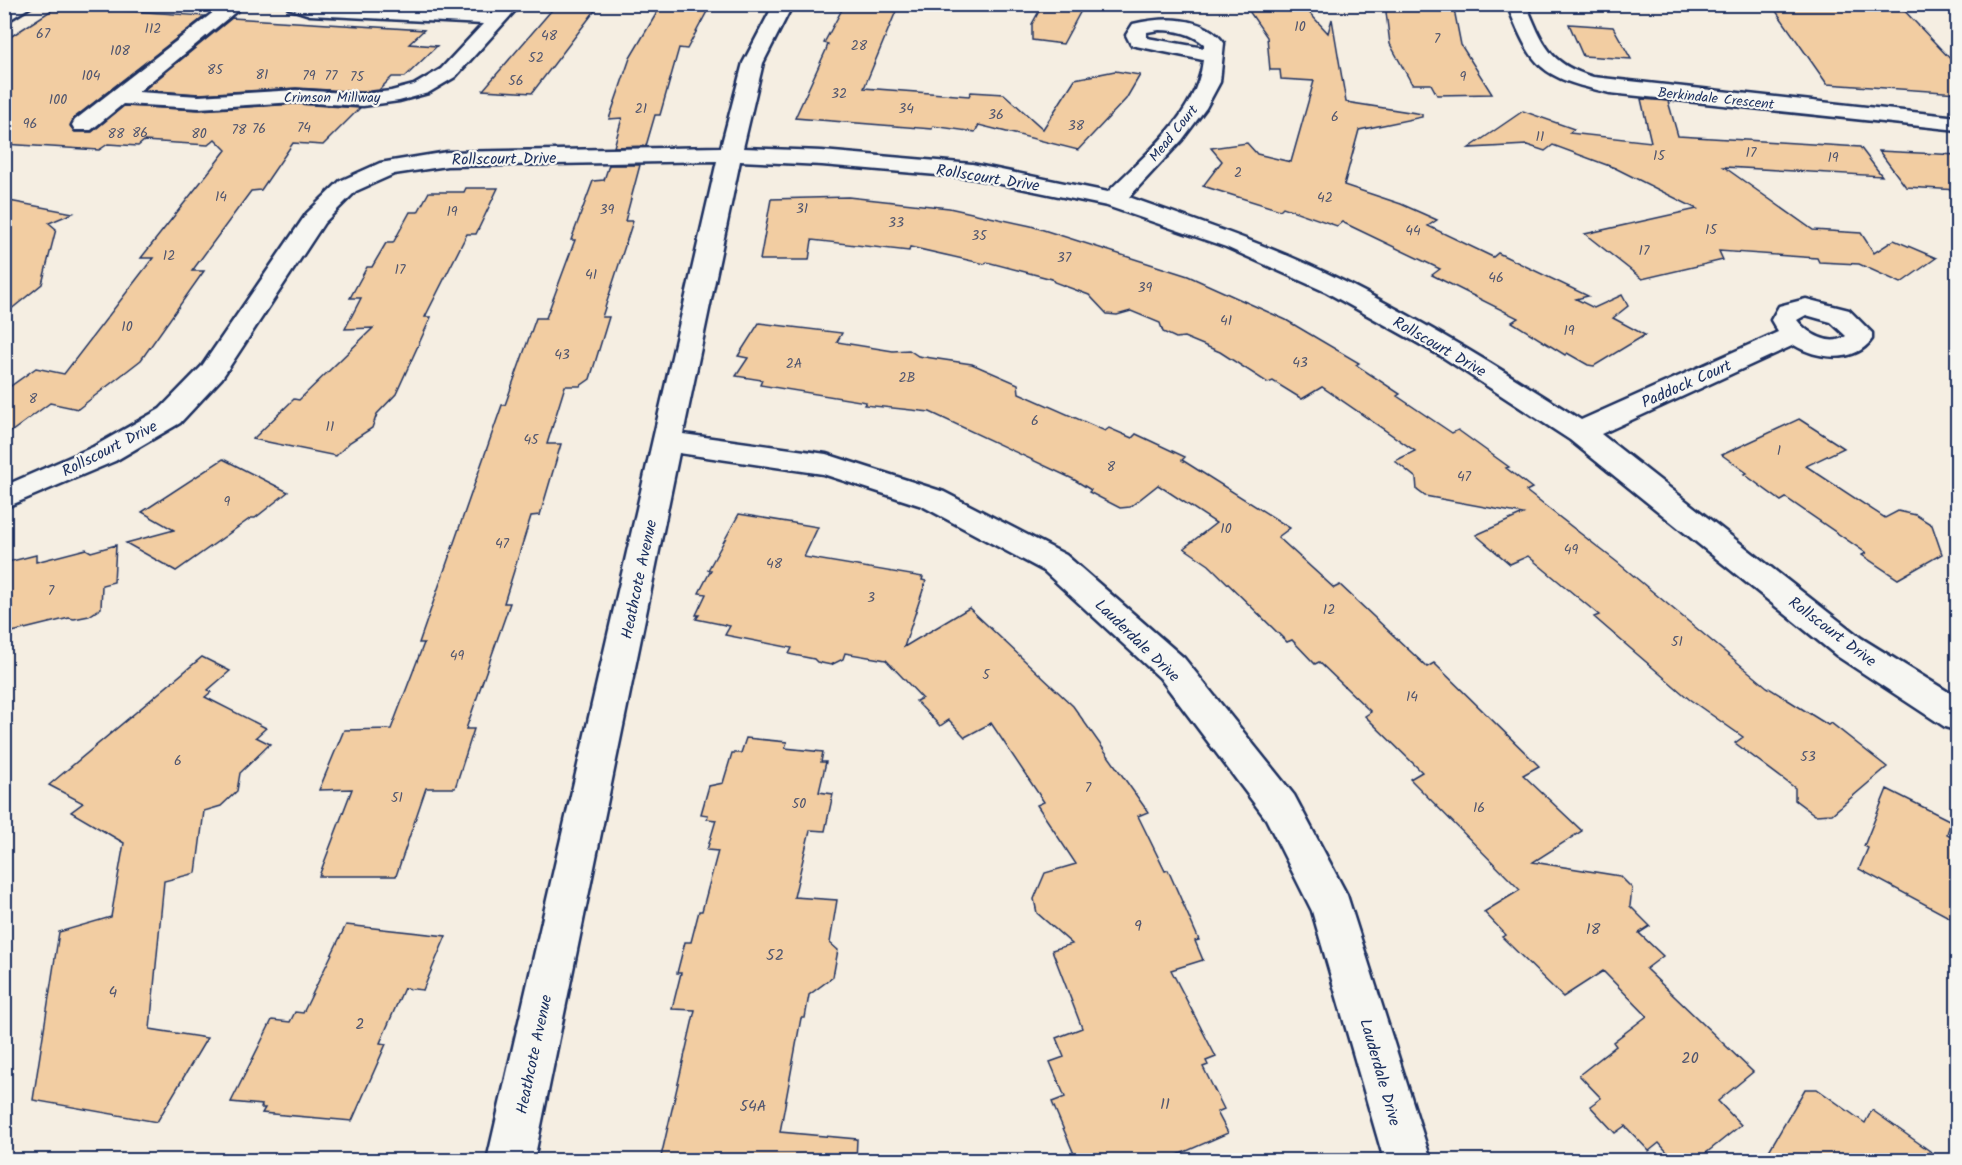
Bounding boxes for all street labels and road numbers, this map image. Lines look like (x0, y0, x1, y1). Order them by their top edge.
street label: Berkindale Crescent (1657, 82, 1776, 116)
street label: Crimson Millway (284, 87, 381, 109)
street label: Mead Court (1144, 100, 1204, 167)
street label: Rollscourt Drive (452, 146, 557, 173)
street label: Rollscourt Drive (934, 158, 1041, 199)
street label: Rollscourt Drive (1388, 310, 1491, 384)
street label: Paddock Court (1637, 353, 1736, 415)
street label: Rollscourt Drive (57, 414, 162, 484)
street label: Heathcote Avenue (615, 517, 664, 641)
street label: Rollscourt Drive (1783, 591, 1881, 674)
street label: Lauderdale Drive (1088, 594, 1186, 689)
street label: Heathcote Avenue (510, 992, 559, 1116)
street label: Lauderdale Drive (1352, 1016, 1407, 1129)

